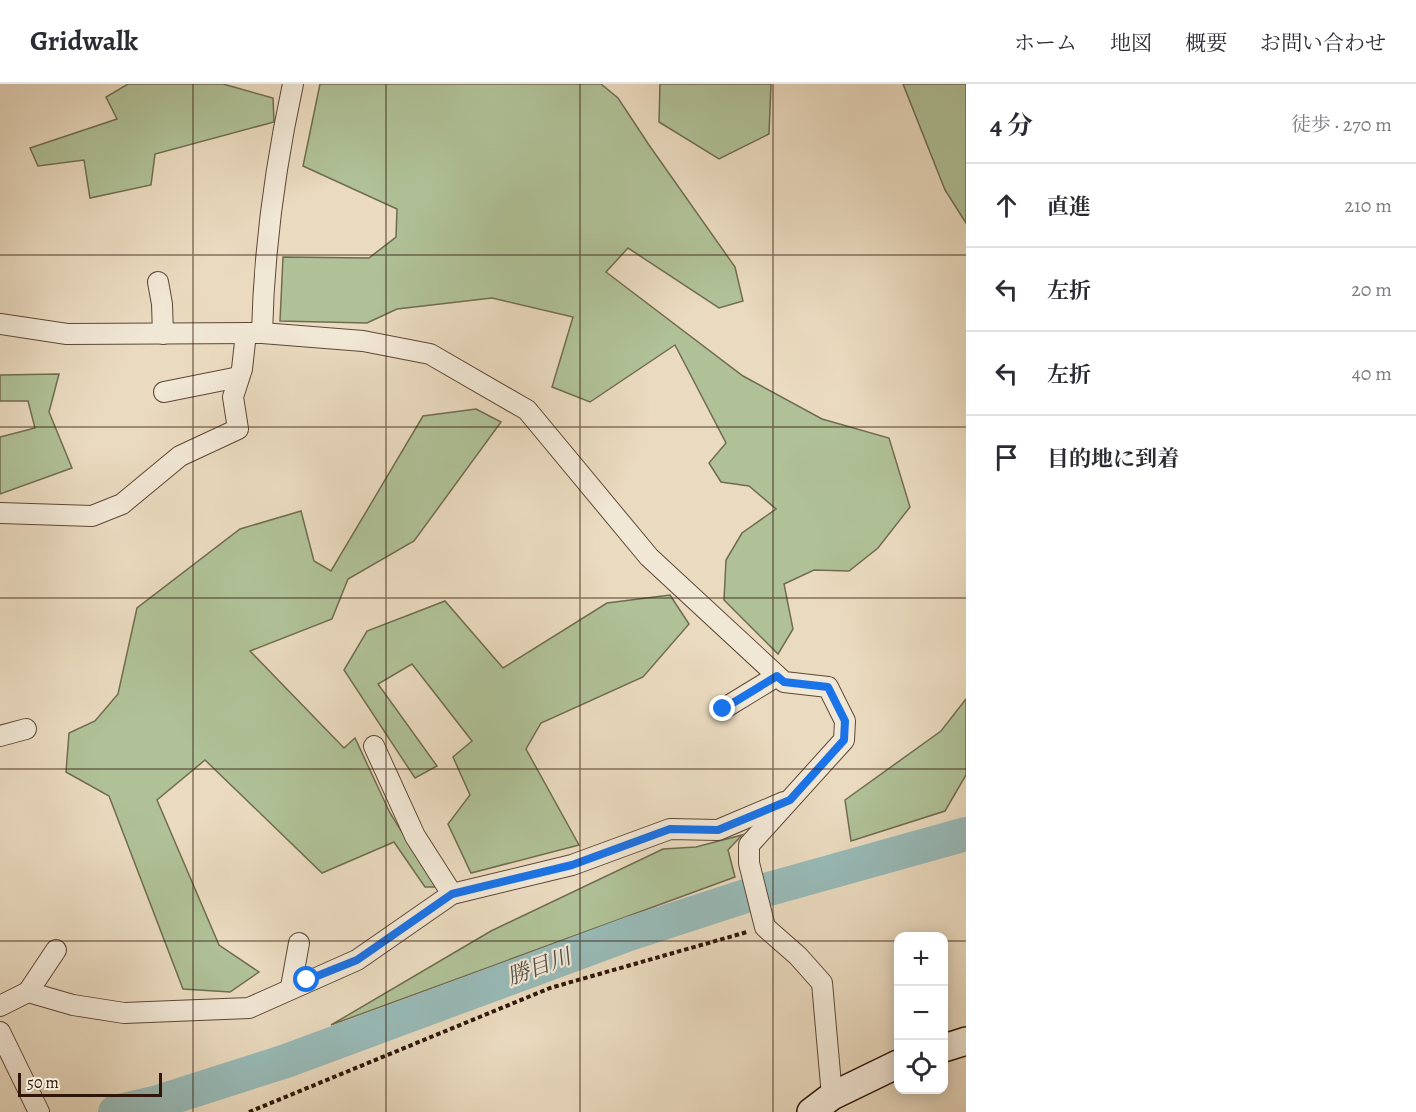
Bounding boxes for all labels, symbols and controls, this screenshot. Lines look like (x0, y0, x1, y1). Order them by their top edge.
text: Gridwalk (30, 22, 138, 60)
text: ホーム (1014, 29, 1077, 57)
text: 地図 (1110, 29, 1152, 57)
text: 概要 (1185, 29, 1227, 57)
text: お問い合わせ (1260, 29, 1386, 57)
text: 4 分 (990, 108, 1033, 143)
text: 徒歩 · 270 m (1291, 111, 1392, 138)
icon: ahead (990, 189, 1023, 222)
text: 直進 (1047, 192, 1091, 222)
text: 210 m (1344, 192, 1392, 219)
icon: left (990, 273, 1023, 306)
text: 左折 (1047, 276, 1091, 306)
text: 20 m (1351, 276, 1392, 303)
icon: left (990, 357, 1023, 390)
text: 左折 (1047, 360, 1091, 390)
text: 40 m (1352, 360, 1392, 387)
icon: arrive (990, 441, 1023, 474)
text: 目的地に到着 (1047, 444, 1179, 474)
route end (709, 695, 735, 721)
map controls (894, 932, 948, 1094)
button: + (894, 932, 948, 986)
water label: 勝目川 (503, 941, 577, 992)
route start (293, 966, 319, 992)
button: − (894, 986, 948, 1040)
button: locate (894, 1040, 948, 1094)
scale bar (18, 1070, 162, 1098)
text: 50 m (27, 1072, 59, 1094)

